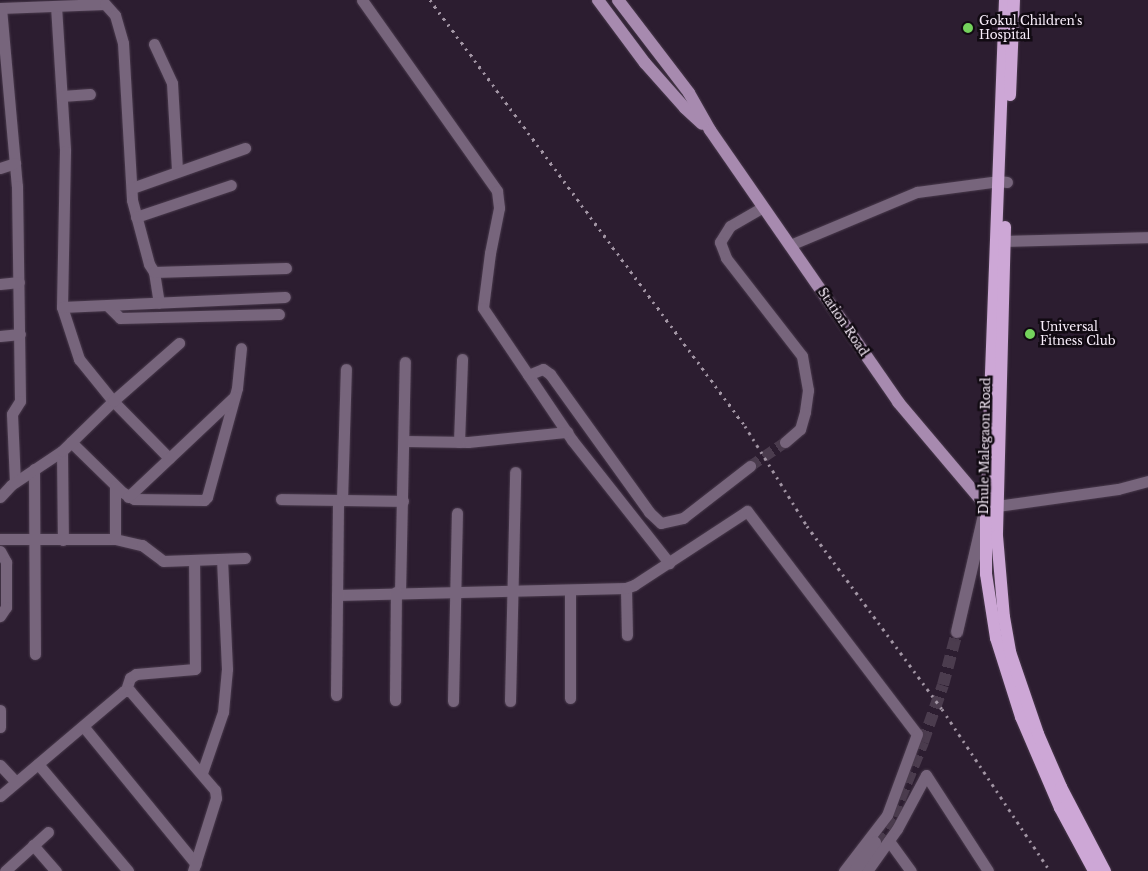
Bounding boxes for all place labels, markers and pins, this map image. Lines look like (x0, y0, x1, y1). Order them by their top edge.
place label: Gokul Children's Hospital (979, 14, 1082, 42)
marker: Gokul Children's Hospital (961, 21, 975, 35)
place label: Universal Fitness Club (1040, 320, 1116, 348)
marker: Universal Fitness Club (1024, 328, 1036, 340)

